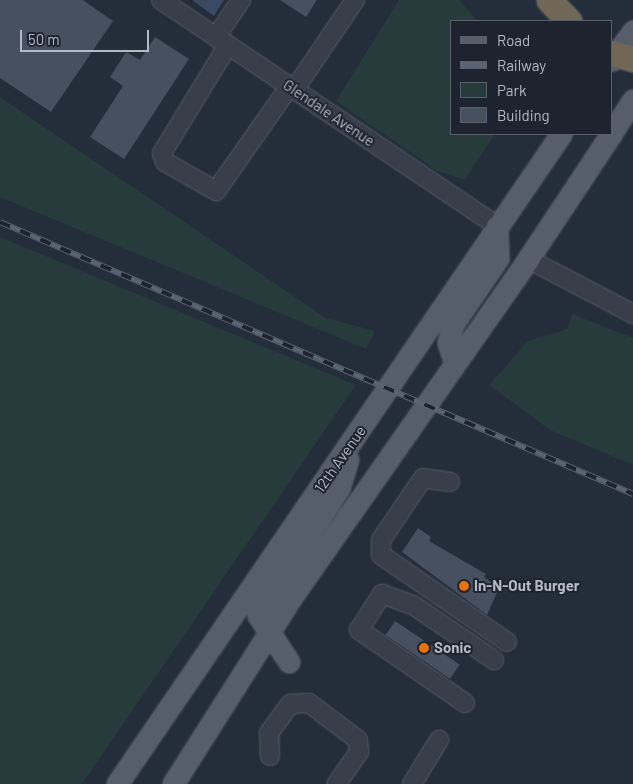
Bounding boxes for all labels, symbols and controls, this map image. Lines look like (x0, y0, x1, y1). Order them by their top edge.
scale bar (22, 20, 151, 52)
legend (450, 20, 613, 135)
text: 50 m (28, 30, 60, 48)
text: Road (497, 31, 530, 49)
text: Railway (497, 56, 546, 74)
street label: Glendale Avenue (280, 76, 378, 150)
text: Park (497, 81, 526, 99)
text: Building (497, 106, 550, 124)
street label: 12th Avenue (310, 422, 370, 496)
place label: In-N-Out Burger (474, 577, 580, 595)
marker: In-N-Out Burger (458, 580, 470, 592)
place label: Sonic (434, 639, 471, 657)
marker: Sonic (418, 642, 430, 654)

